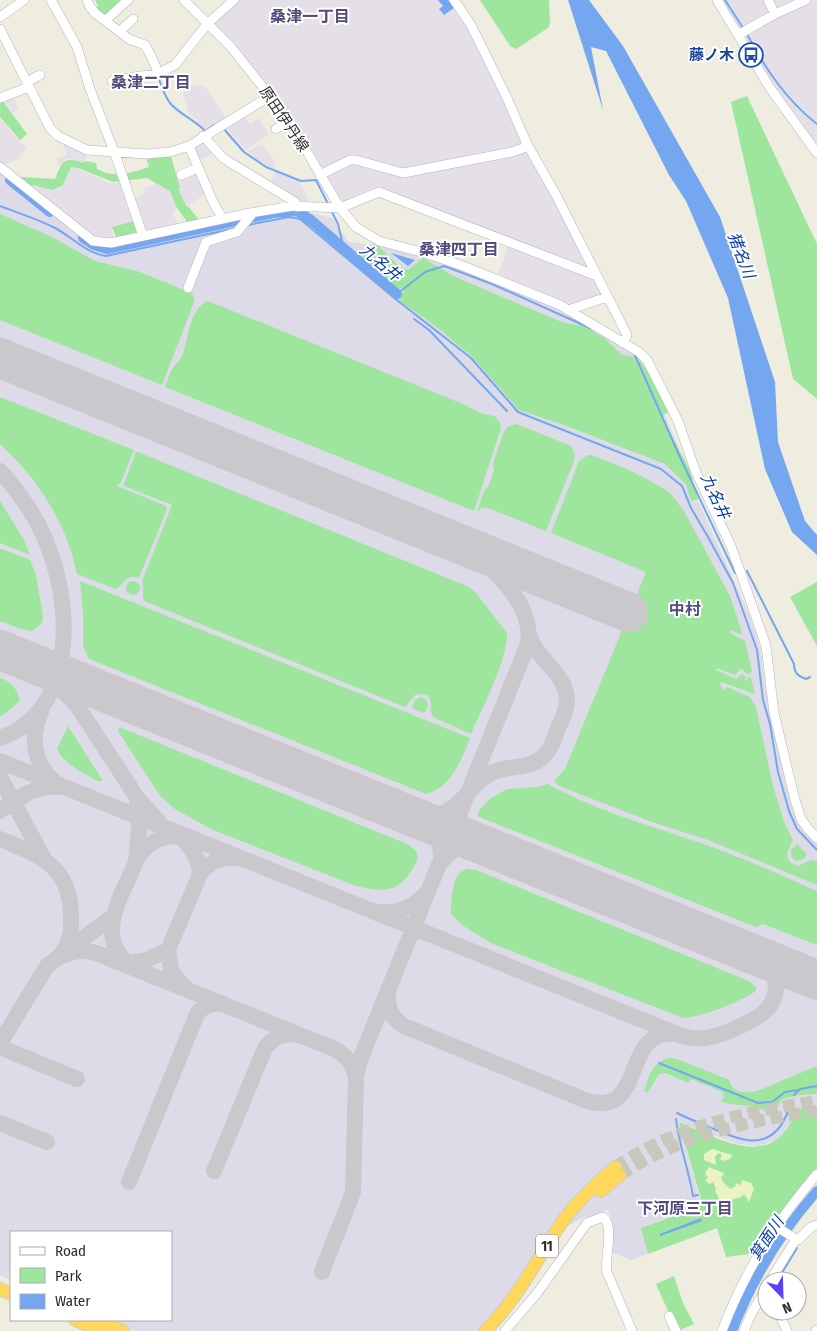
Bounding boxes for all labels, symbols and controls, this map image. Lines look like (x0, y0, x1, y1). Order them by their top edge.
district label: 桑津一丁目 (270, 7, 350, 26)
bus stop icon: 藤ノ木 (738, 42, 764, 68)
place label: 藤ノ木 (689, 46, 734, 64)
district label: 桑津二丁目 (111, 73, 191, 92)
street label: 原田伊丹線 (256, 83, 312, 155)
water label: 猪名川 (724, 229, 760, 283)
water label: 九名井 (356, 240, 407, 286)
district label: 桑津四丁目 (419, 240, 499, 259)
water label: 九名井 (697, 470, 735, 524)
district label: 中村 (669, 600, 701, 619)
district label: 下河原三丁目 (637, 1199, 733, 1218)
water label: 箕面川 (745, 1211, 789, 1264)
legend (10, 1231, 172, 1321)
road number: 11 (536, 1234, 558, 1258)
text: Road (55, 1242, 86, 1260)
text: Park (55, 1267, 82, 1285)
north arrow (757, 1271, 807, 1321)
text: Water (55, 1292, 91, 1310)
text: N (780, 1298, 794, 1317)

